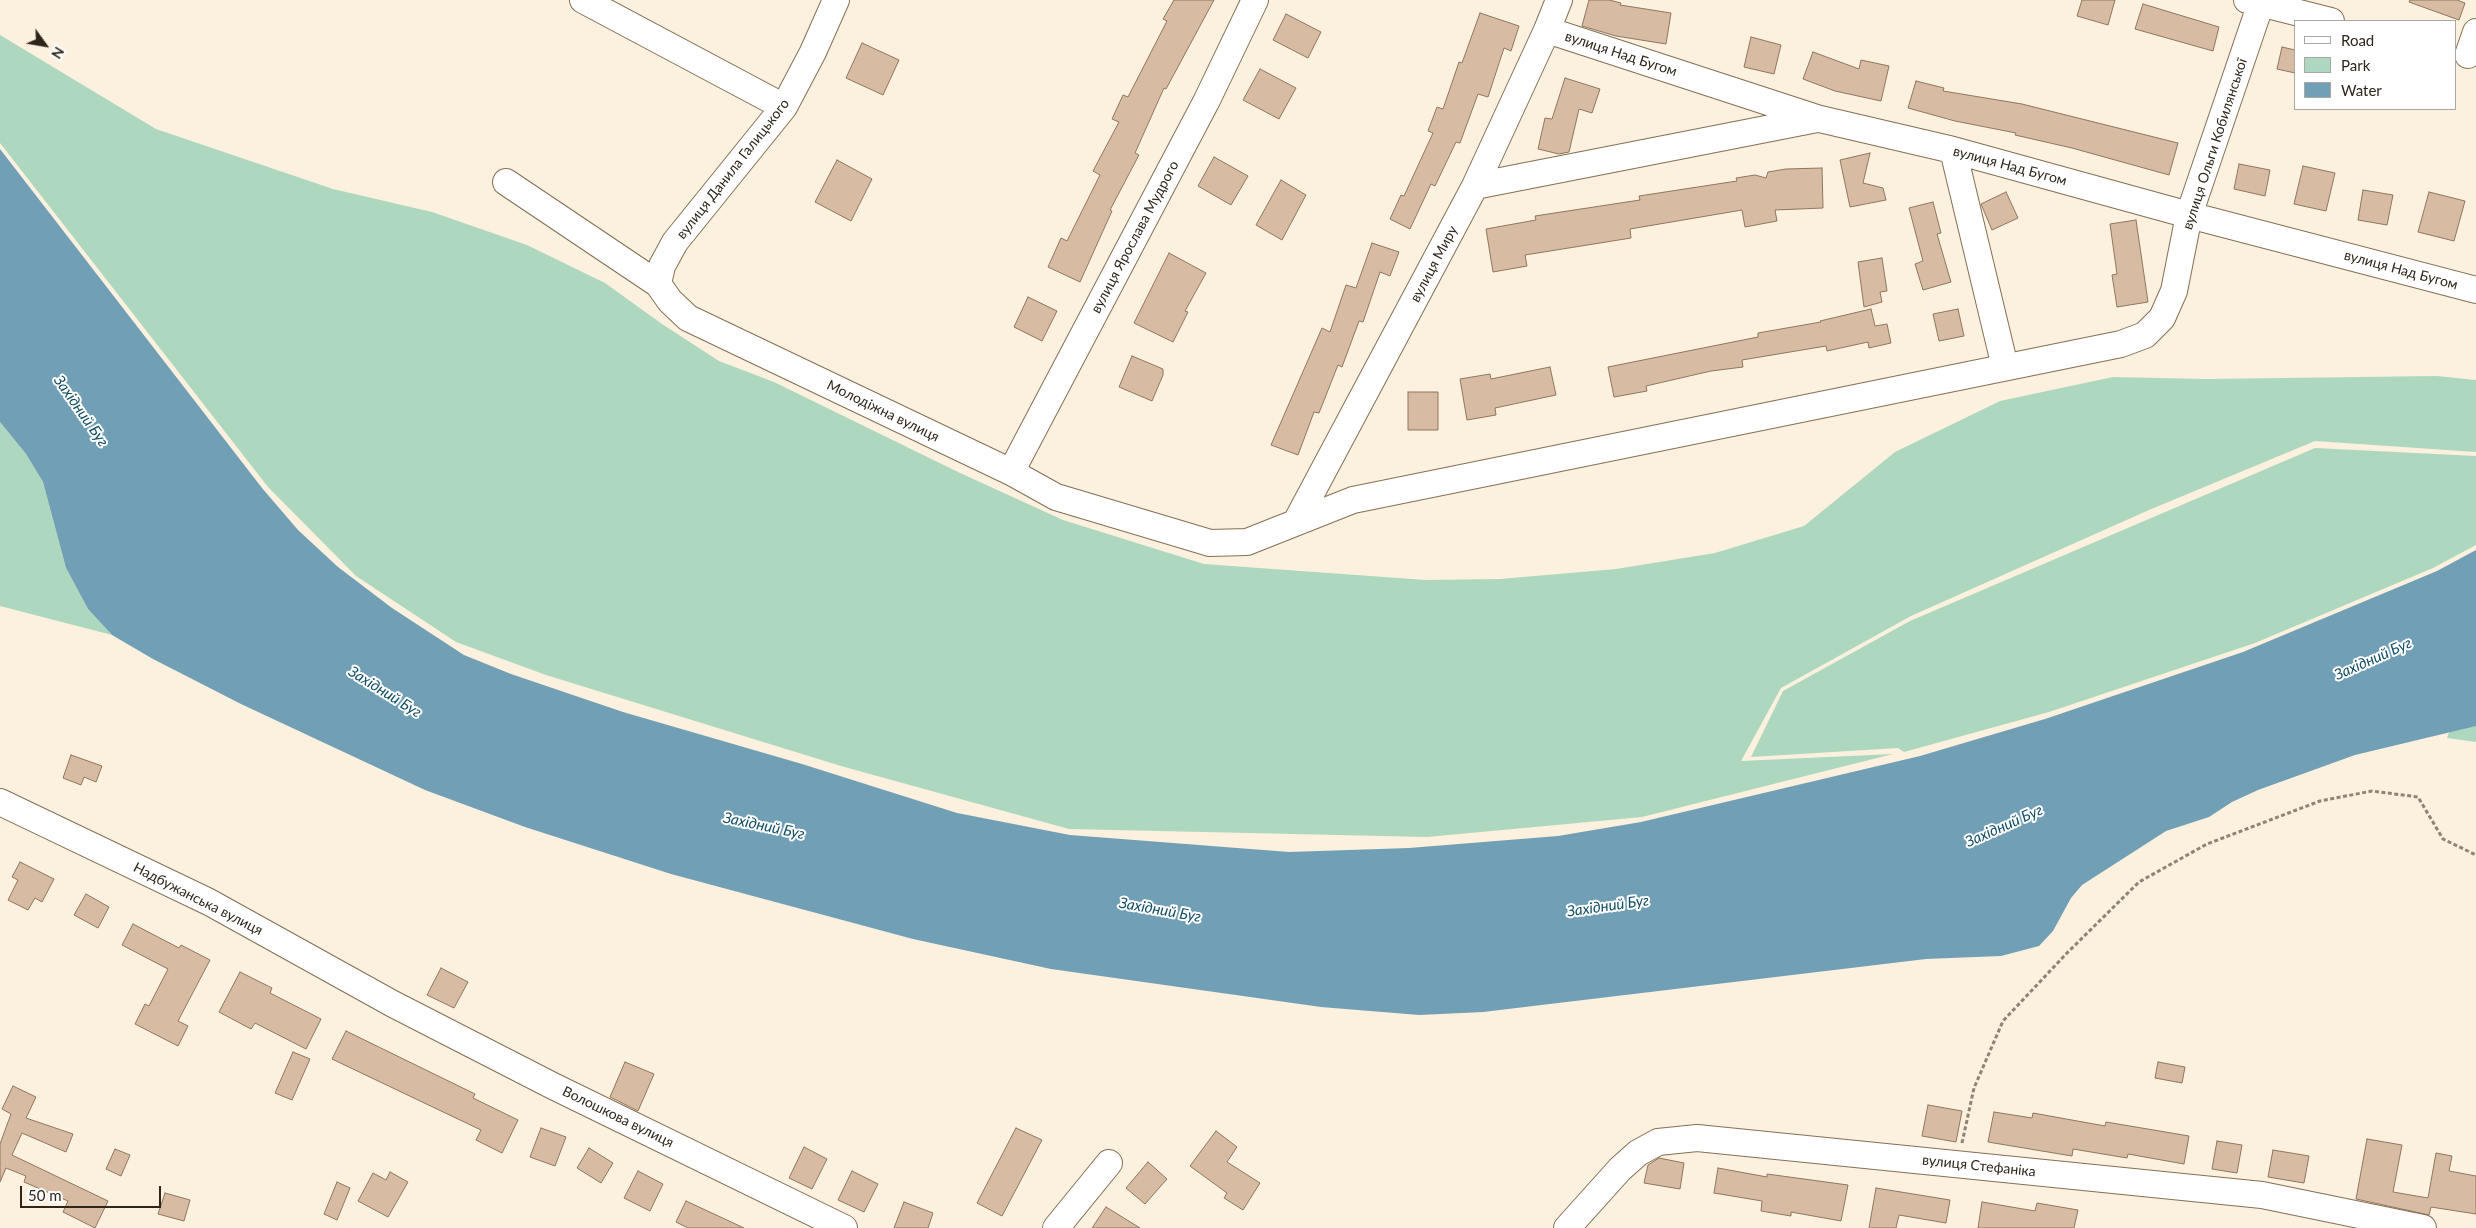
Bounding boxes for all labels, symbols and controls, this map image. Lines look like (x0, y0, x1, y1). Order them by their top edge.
north arrow (20, 20, 70, 70)
legend (2294, 20, 2456, 110)
street label: вулиця Над Бугом (1563, 28, 1679, 80)
text: Road (2341, 31, 2374, 49)
text: N (48, 44, 68, 62)
street label: вулиця Ольги Кобилянської (2179, 56, 2251, 232)
text: Park (2341, 56, 2370, 74)
text: Water (2341, 81, 2382, 99)
street label: вулиця Данила Галицького (673, 96, 793, 242)
street label: вулиця Над Бугом (1951, 143, 2069, 189)
street label: вулиця Ярослава Мудрого (1088, 158, 1182, 316)
street label: вулиця Миру (1407, 223, 1461, 305)
street label: вулиця Над Бугом (2342, 247, 2460, 293)
water label: Західний Буг (50, 372, 112, 450)
street label: Молодіжна вулиця (824, 377, 942, 445)
water label: Західний Буг (2332, 634, 2414, 684)
water label: Західний Буг (345, 662, 425, 722)
water label: Західний Буг (1963, 801, 2045, 851)
water label: Західний Буг (722, 809, 806, 843)
street label: Надбужанська вулиця (130, 859, 266, 939)
water label: Західний Буг (1566, 891, 1650, 921)
water label: Західний Буг (1118, 894, 1202, 926)
street label: Волошкова вулиця (560, 1083, 676, 1151)
street label: вулиця Стефаніка (1921, 1152, 2037, 1180)
scale bar (22, 1176, 164, 1208)
text: 50 m (28, 1186, 62, 1204)

